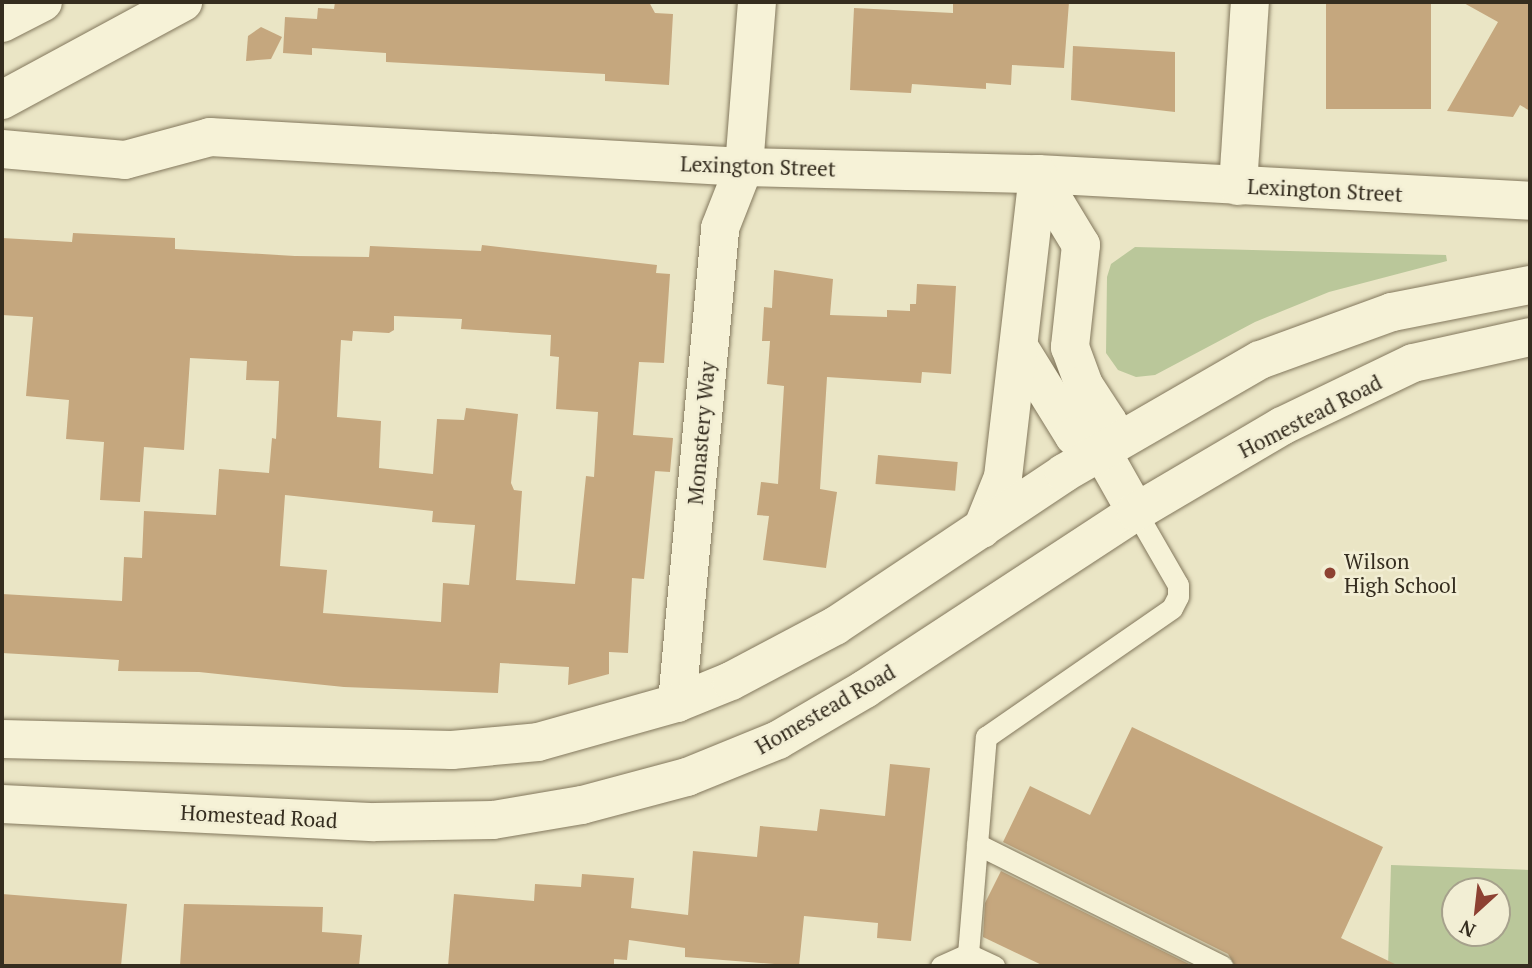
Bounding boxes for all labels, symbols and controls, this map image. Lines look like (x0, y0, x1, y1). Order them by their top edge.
street label: Lexington Street (680, 151, 836, 181)
street label: Lexington Street (1247, 173, 1403, 207)
street label: Monastery Way (682, 360, 720, 506)
street label: Homestead Road (1234, 369, 1386, 463)
place label: Wilson High School (1344, 548, 1457, 598)
marker: Wilson High School (1322, 565, 1338, 581)
street label: Homestead Road (751, 659, 899, 759)
street label: Homestead Road (180, 799, 338, 833)
north arrow (1441, 877, 1511, 947)
text: N (1455, 915, 1479, 944)

